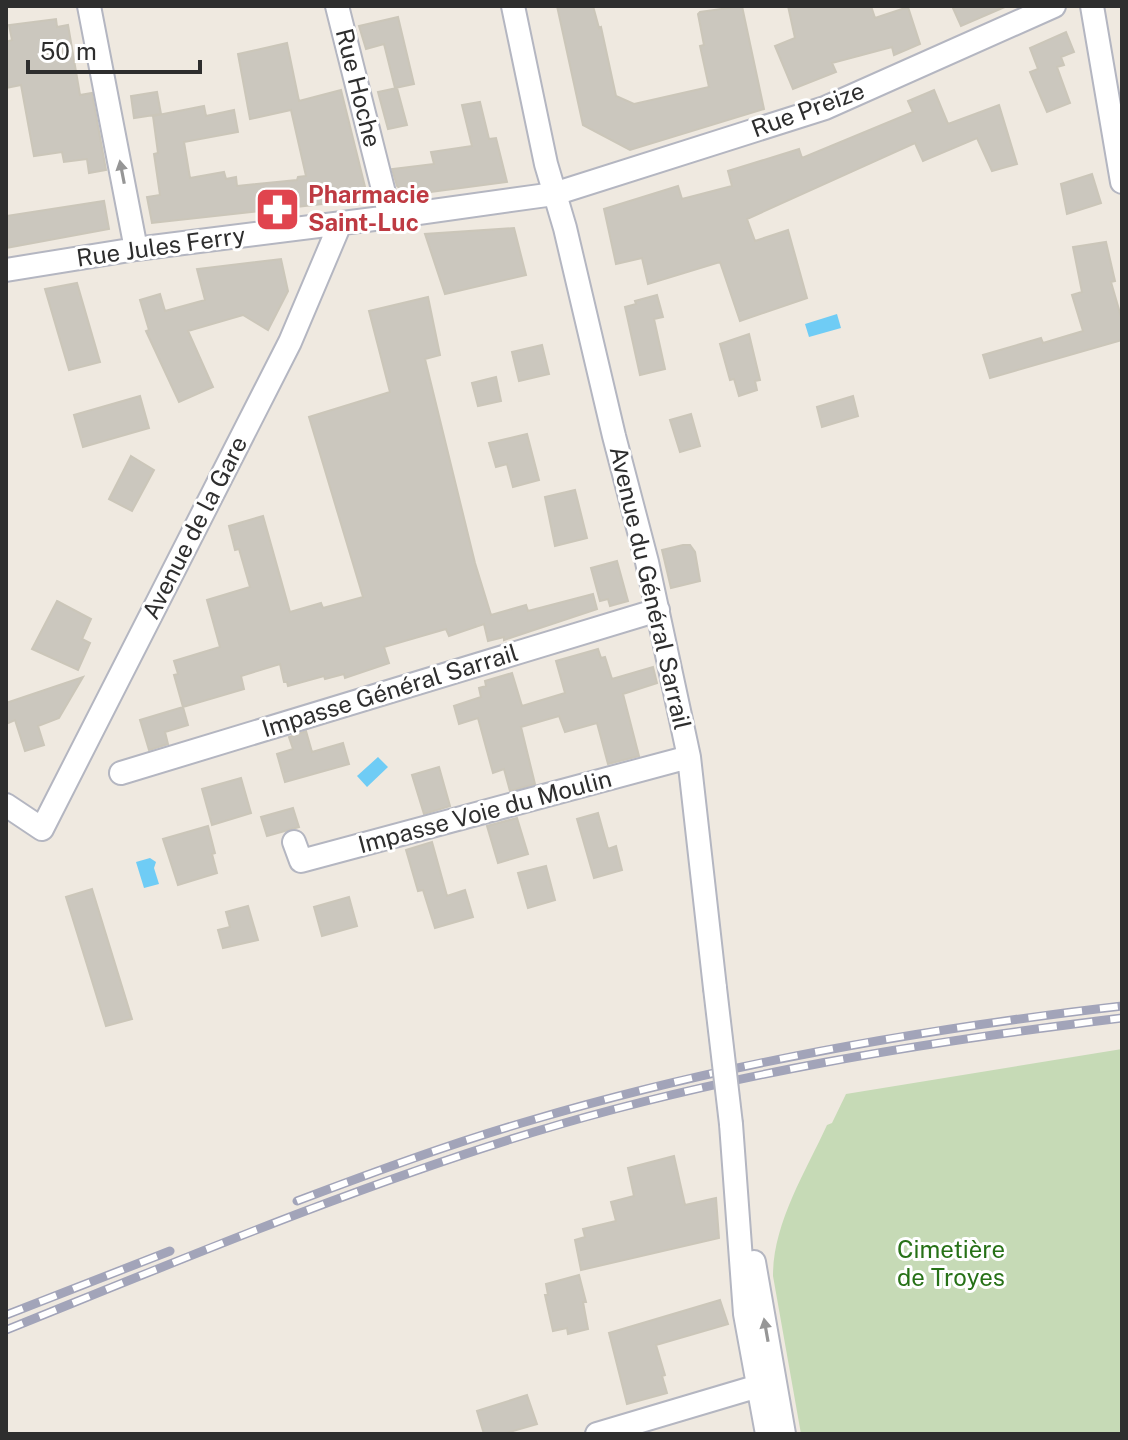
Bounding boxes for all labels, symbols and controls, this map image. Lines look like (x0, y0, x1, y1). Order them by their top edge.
scale bar (28, 24, 200, 74)
street label: Rue Hoche (331, 25, 387, 150)
text: 50 m (40, 37, 97, 65)
street label: Rue Preize (747, 76, 868, 142)
one-way arrow (116, 159, 128, 184)
place label: Pharmacie Saint-Luc (308, 180, 430, 236)
pharmacy icon: Pharmacie Saint-Luc (253, 185, 301, 233)
street label: Rue Jules Ferry (75, 220, 247, 272)
street label: Avenue de la Gare (136, 432, 252, 624)
street label: Avenue du Général Sarrail (605, 443, 697, 732)
street label: Impasse Général Sarrail (258, 638, 521, 742)
street label: Impasse Voie du Moulin (355, 764, 615, 858)
park label: Cimetière de Troyes (897, 1235, 1005, 1291)
one-way arrow (759, 1317, 771, 1342)

